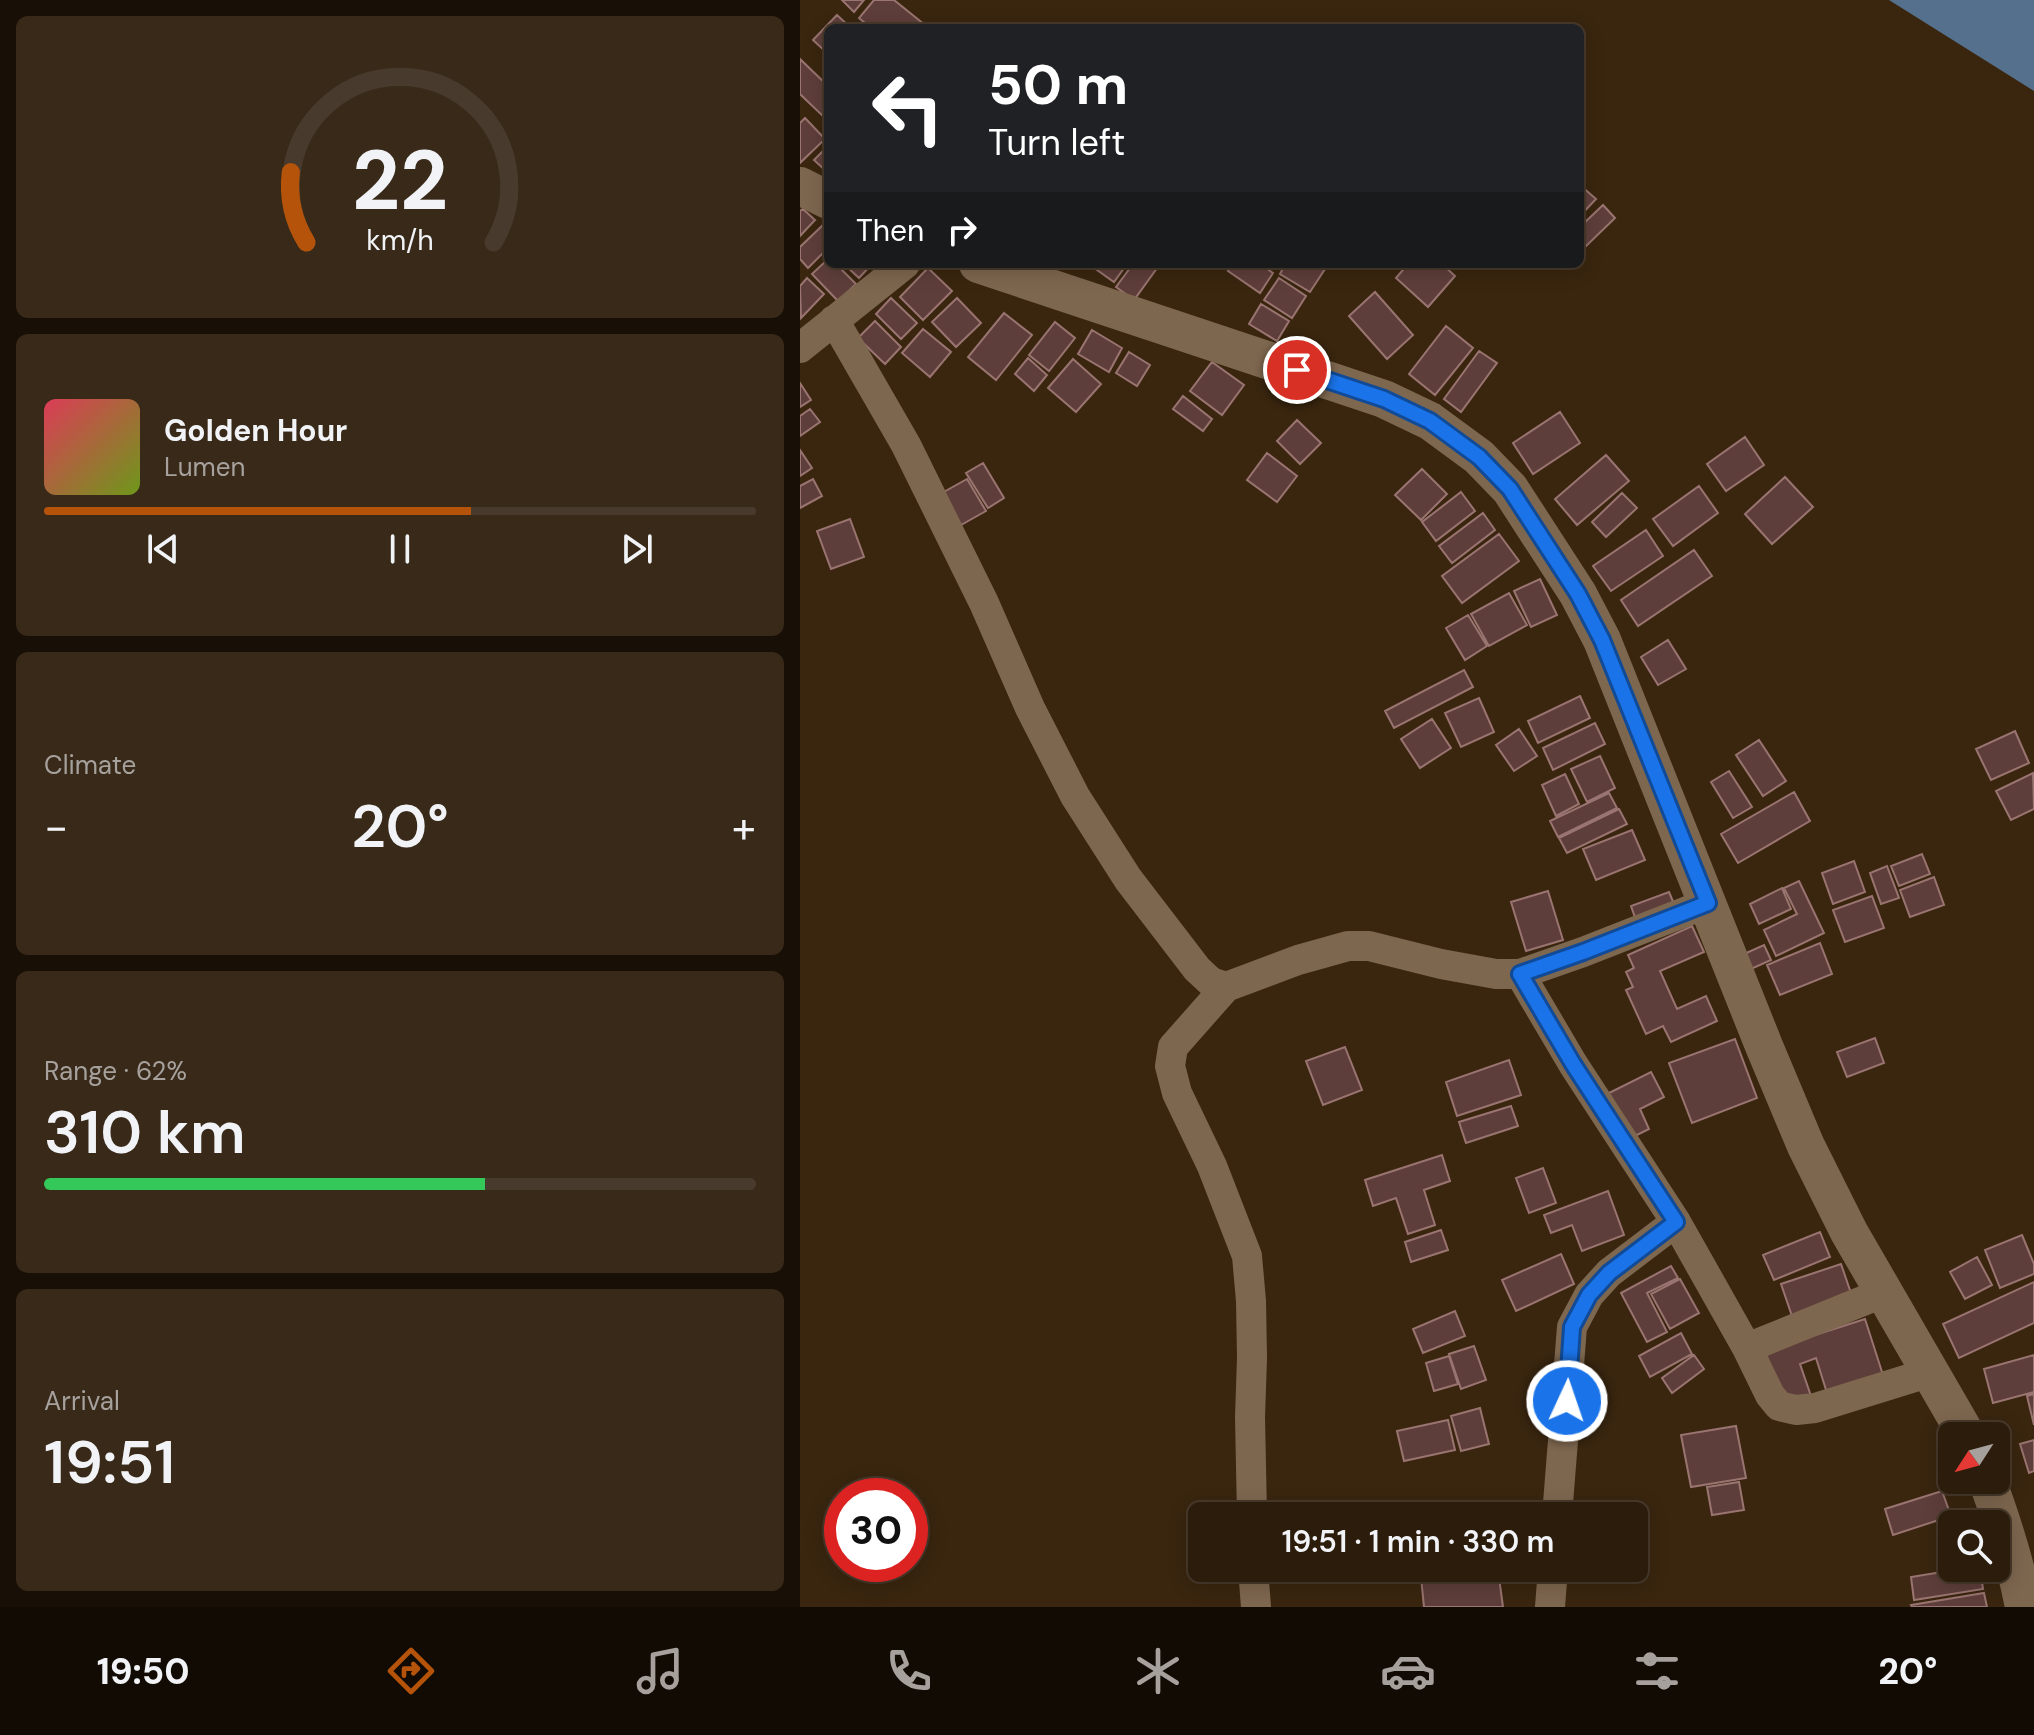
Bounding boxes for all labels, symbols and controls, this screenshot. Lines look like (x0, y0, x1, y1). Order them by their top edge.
text: 50 m (988, 48, 1128, 121)
icon: left (856, 56, 960, 160)
text: Turn left (988, 119, 1125, 166)
text: 22 (352, 126, 448, 235)
icon: right (940, 208, 984, 252)
text: Then (856, 211, 924, 250)
text: km/h (366, 222, 434, 259)
pin (1263, 336, 1331, 404)
icon: arrive (1275, 348, 1319, 392)
text: Golden Hour (164, 411, 347, 450)
text: Lumen (164, 450, 245, 484)
icon: previous (141, 527, 185, 571)
icon: pause (378, 527, 422, 571)
icon: next (615, 527, 659, 571)
text: Climate (44, 748, 136, 782)
text: 20° (351, 787, 449, 866)
text: − (44, 798, 68, 856)
text: + (732, 798, 756, 856)
text: Range · 62% (44, 1054, 187, 1088)
text: 310 km (44, 1093, 246, 1172)
position arrow (1525, 1359, 1609, 1443)
text: Arrival (44, 1384, 120, 1418)
north arrow (1938, 1422, 2010, 1494)
map controls (1938, 1422, 2010, 1582)
text: 19:51 (44, 1423, 175, 1502)
speed limit sign: 30 (824, 1478, 928, 1582)
button: search (1938, 1510, 2010, 1582)
text: 19:51 · 1 min · 330 m (1282, 1522, 1554, 1561)
icon: directions (383, 1643, 439, 1699)
icon: music (632, 1643, 688, 1699)
icon: phone (881, 1643, 937, 1699)
icon: climate (1130, 1643, 1186, 1699)
icon: car (1380, 1643, 1436, 1699)
icon: filters (1629, 1643, 1685, 1699)
text: 19:50 (97, 1648, 189, 1695)
text: 20° (1878, 1648, 1937, 1695)

